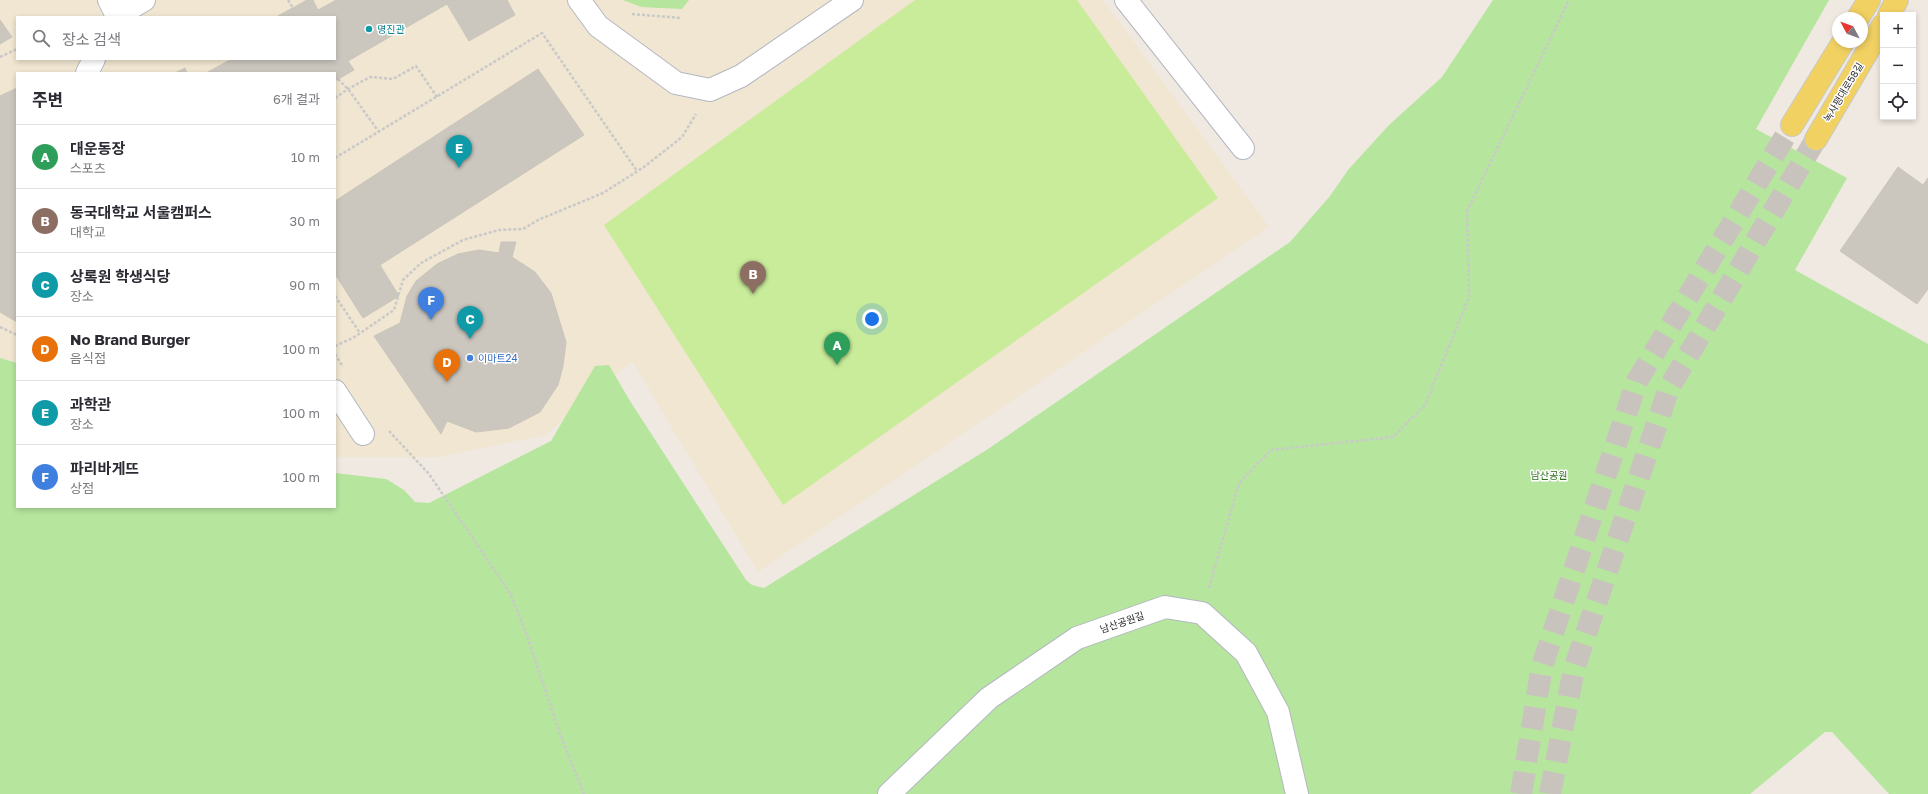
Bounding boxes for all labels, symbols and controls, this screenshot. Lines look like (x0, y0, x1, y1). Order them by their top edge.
north arrow (1832, 12, 1868, 48)
map controls (1880, 12, 1916, 120)
button: + (1880, 12, 1916, 48)
search box (16, 16, 336, 60)
place label: 명진관 (377, 23, 405, 35)
marker: 명진관 (364, 24, 374, 34)
icon: search (30, 27, 52, 49)
text: 장소 검색 (62, 30, 121, 48)
button: − (1880, 48, 1916, 84)
street label: 녹사평대로58길 (1821, 60, 1865, 124)
button: locate (1880, 84, 1916, 120)
text: 주변 (32, 89, 63, 110)
text: 6개 결과 (273, 91, 320, 107)
pin: E (446, 135, 472, 168)
text: 대운동장 (70, 139, 125, 157)
text: A (40, 149, 50, 165)
text: 10 m (291, 149, 320, 165)
text: 스포츠 (70, 160, 106, 176)
text: 동국대학교 서울캠퍼스 (70, 203, 212, 221)
text: B (40, 213, 50, 229)
text: 30 m (290, 213, 320, 229)
text: 대학교 (70, 224, 106, 240)
pin: B (740, 261, 766, 294)
text: 상록원 학생식당 (70, 267, 170, 285)
text: C (40, 277, 50, 293)
text: 90 m (289, 277, 320, 293)
pin: F (418, 287, 444, 320)
text: 장소 (70, 288, 94, 304)
pin: C (457, 306, 483, 339)
your location (862, 309, 882, 329)
text: No Brand Burger (70, 330, 190, 348)
pin: A (824, 332, 850, 365)
text: D (40, 341, 50, 357)
text: 100 m (283, 341, 320, 357)
pin: D (434, 349, 460, 382)
text: 음식점 (70, 350, 106, 366)
place label: 이마트24 (478, 352, 518, 364)
marker: 이마트24 (465, 353, 475, 363)
text: 과학관 (70, 395, 111, 413)
text: E (41, 405, 49, 421)
text: 100 m (283, 405, 320, 421)
text: 장소 (70, 416, 94, 432)
text: 파리바게뜨 (70, 459, 139, 477)
text: F (41, 469, 49, 485)
text: 100 m (283, 469, 320, 485)
park label: 남산공원 (1531, 469, 1567, 481)
text: 상점 (70, 480, 94, 496)
street label: 남산공원길 (1098, 609, 1146, 635)

